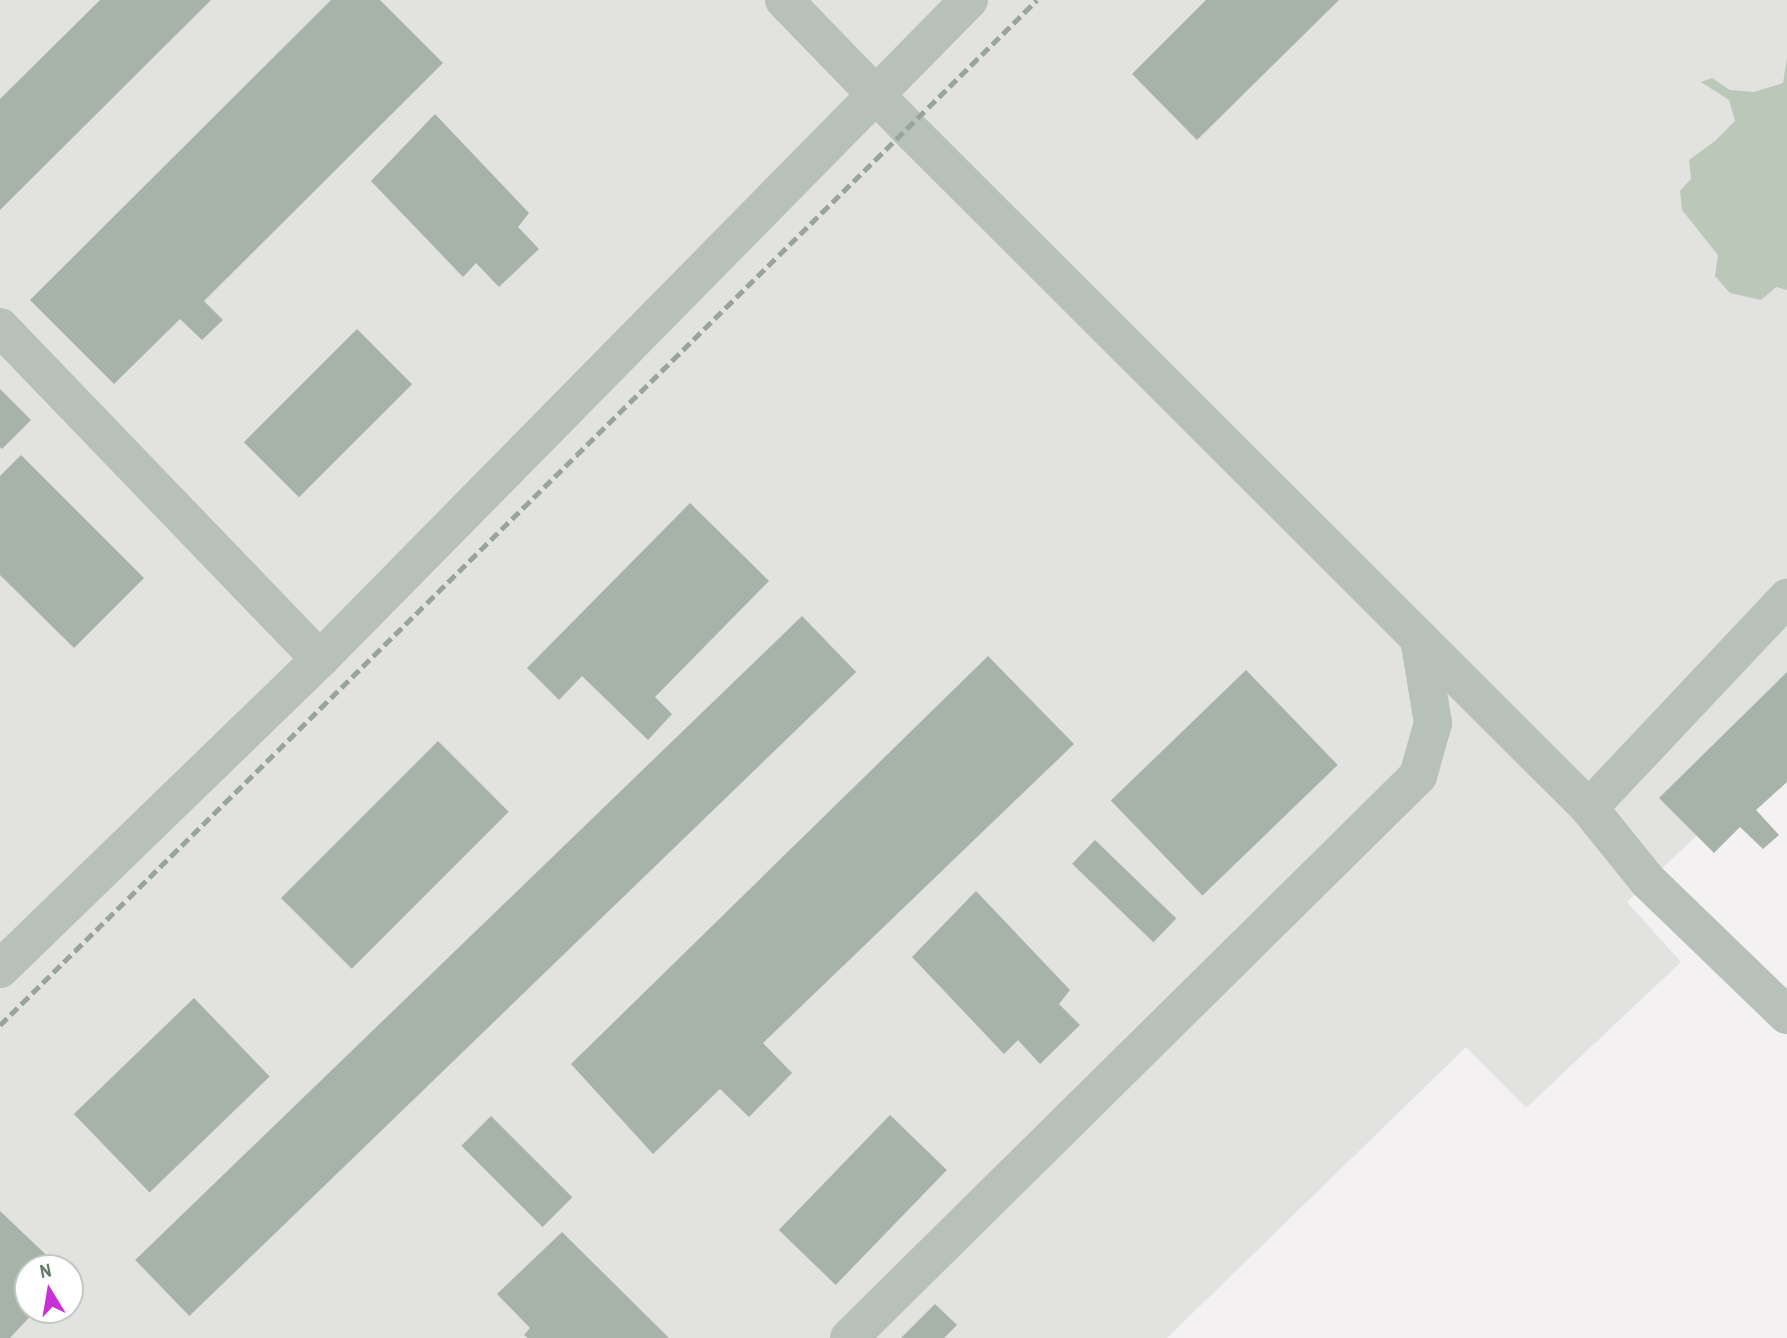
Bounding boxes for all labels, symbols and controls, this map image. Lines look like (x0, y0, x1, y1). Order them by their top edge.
north arrow (14, 1254, 84, 1324)
text: N (37, 1257, 53, 1284)

